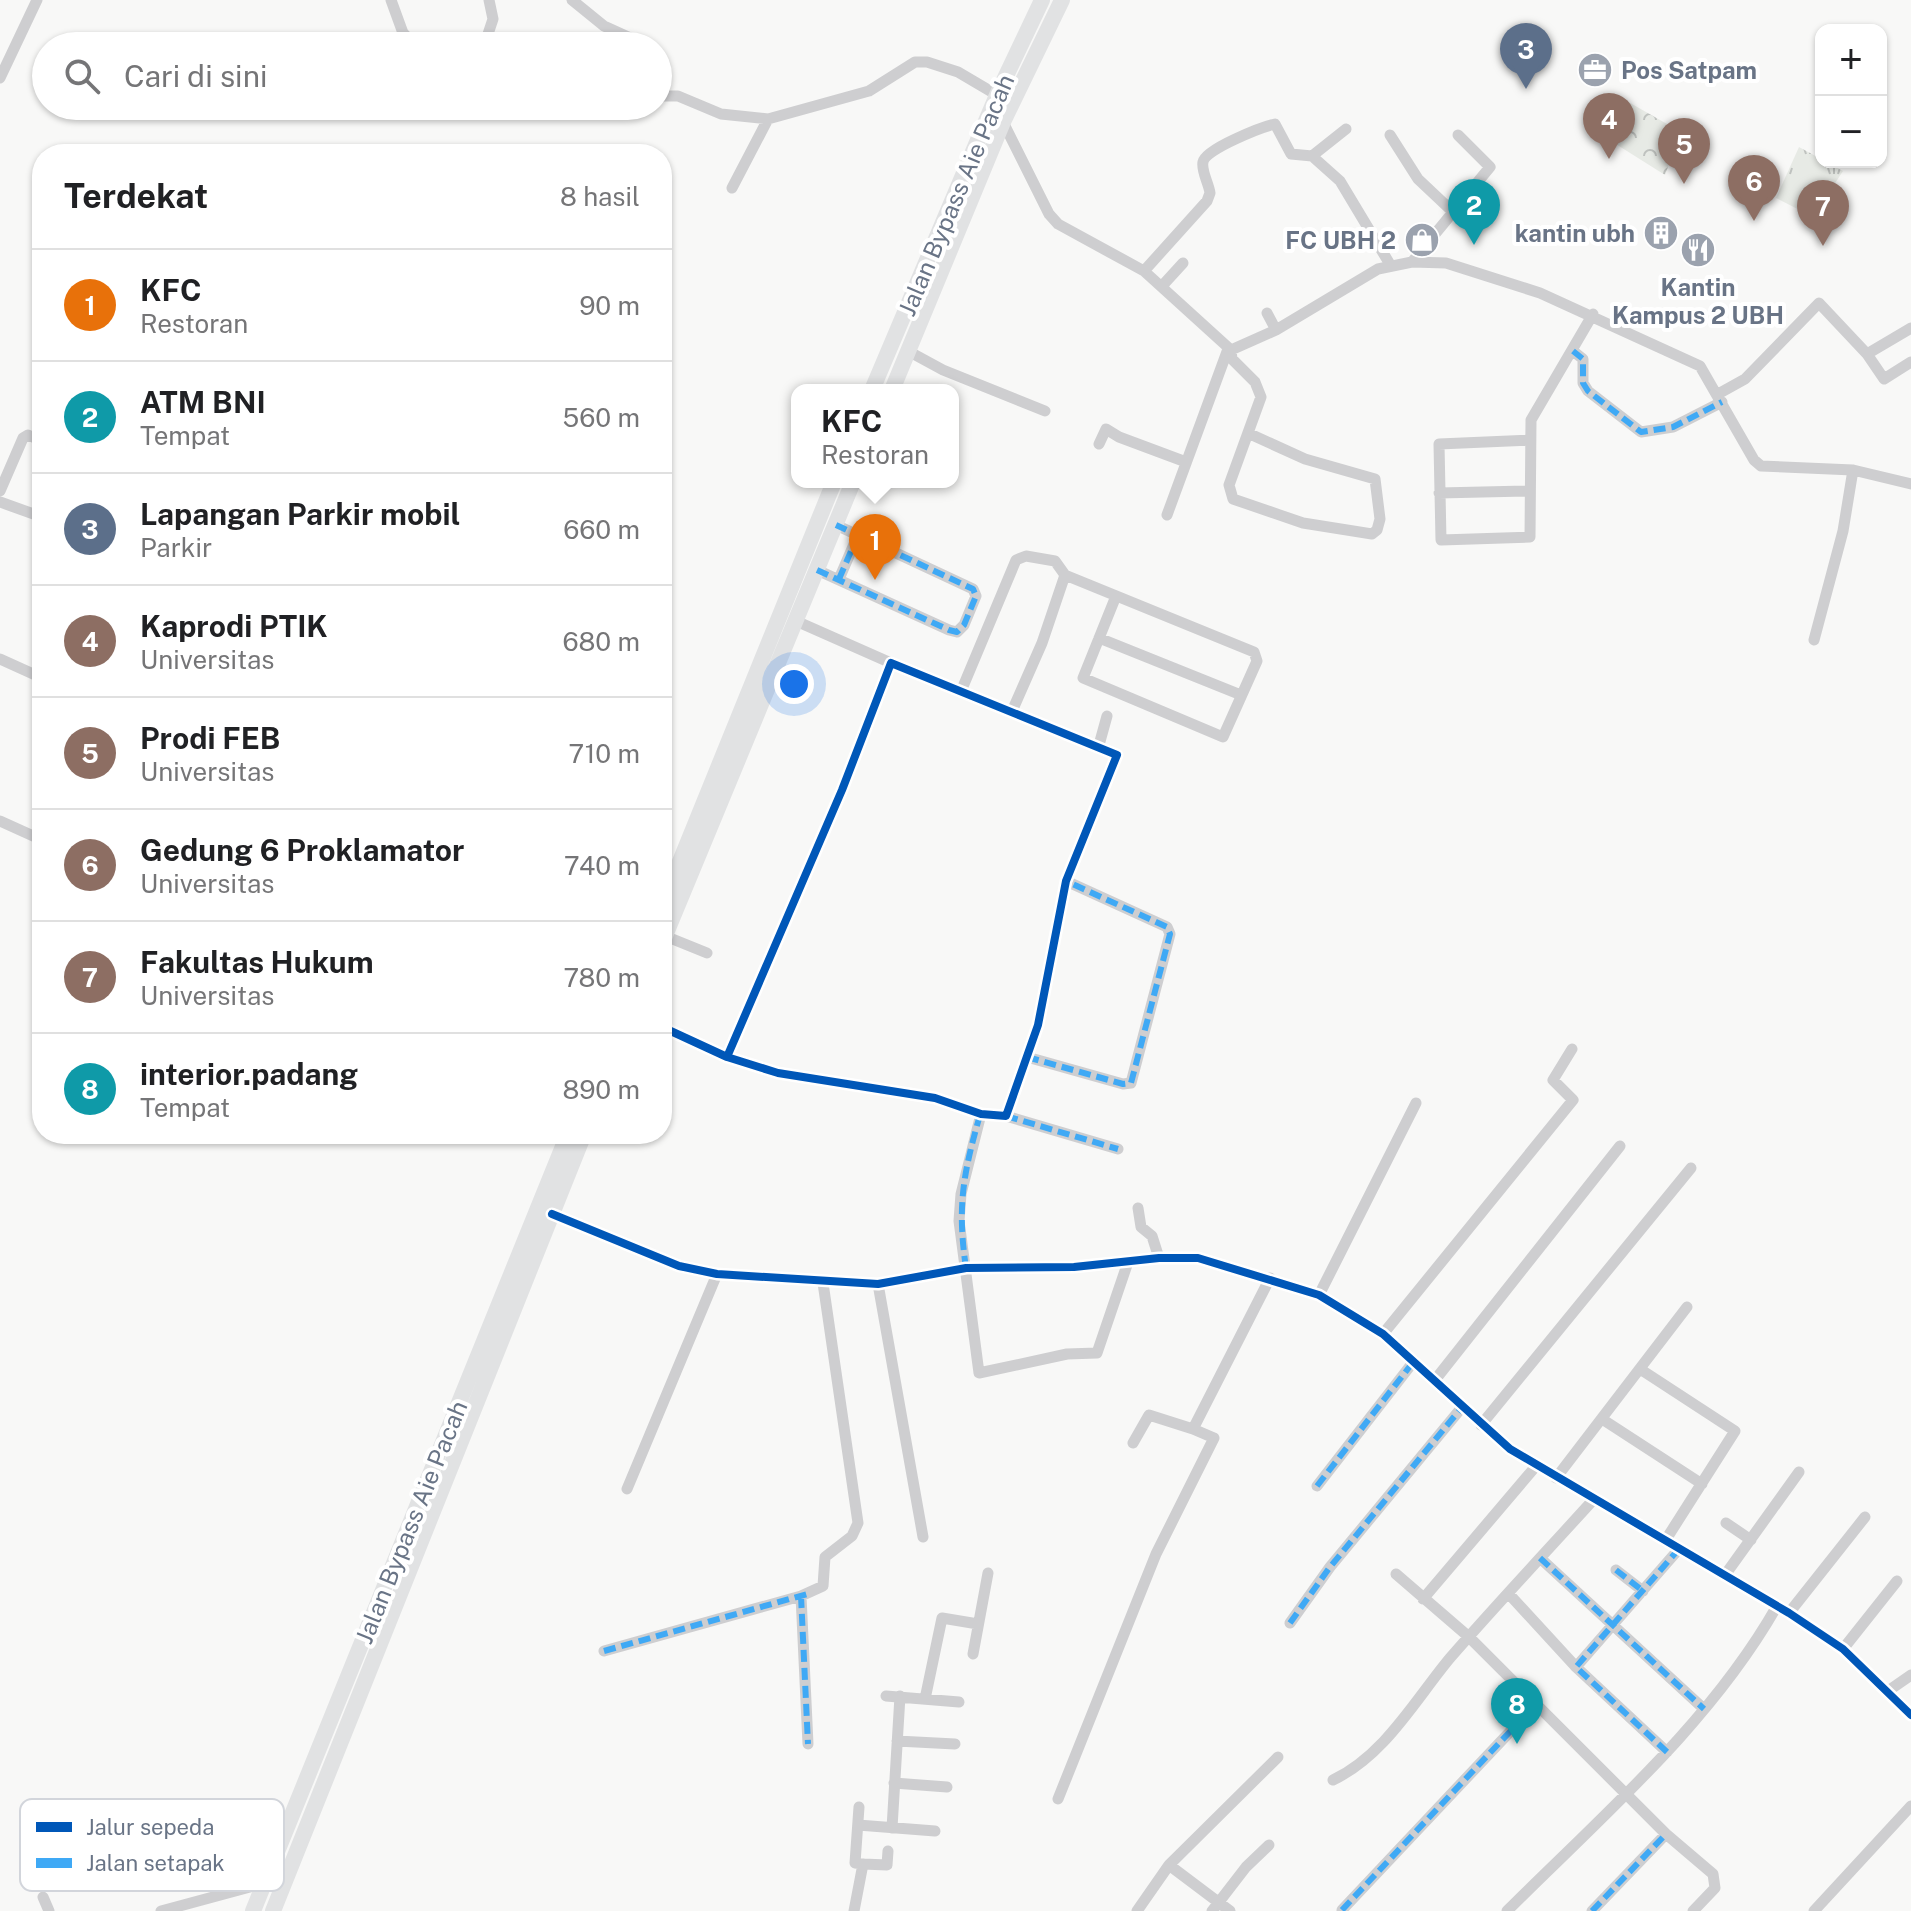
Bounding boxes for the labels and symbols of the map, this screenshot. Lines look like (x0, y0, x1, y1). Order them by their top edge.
pin: 3 (1500, 23, 1552, 89)
office icon: Pos Satpam (1576, 51, 1614, 89)
place label: Pos Satpam (1621, 56, 1757, 84)
street label: Jalan Bypass Aie Pacah (892, 70, 1020, 320)
pin: 4 (1583, 93, 1635, 159)
pin: 5 (1658, 118, 1710, 184)
pin: 6 (1728, 155, 1780, 221)
pin: 2 (1448, 179, 1500, 245)
pin: 7 (1797, 180, 1849, 246)
building icon: kantin ubh (1642, 214, 1680, 252)
place label: kantin ubh (1515, 219, 1635, 247)
shop icon: FC UBH 2 (1403, 221, 1441, 259)
place label: FC UBH 2 (1285, 226, 1396, 254)
restaurant icon: Kantin Kampus 2 UBH (1679, 231, 1717, 269)
place label: Kantin Kampus 2 UBH (1612, 273, 1784, 329)
pin: 1 (849, 514, 901, 580)
your location (774, 664, 814, 704)
street label: Jalan Bypass Aie Pacah (349, 1396, 473, 1648)
pin: 8 (1491, 1678, 1543, 1744)
legend (20, 1799, 284, 1891)
text: Jalur sepeda (86, 1814, 214, 1840)
text: Jalan setapak (86, 1850, 225, 1876)

